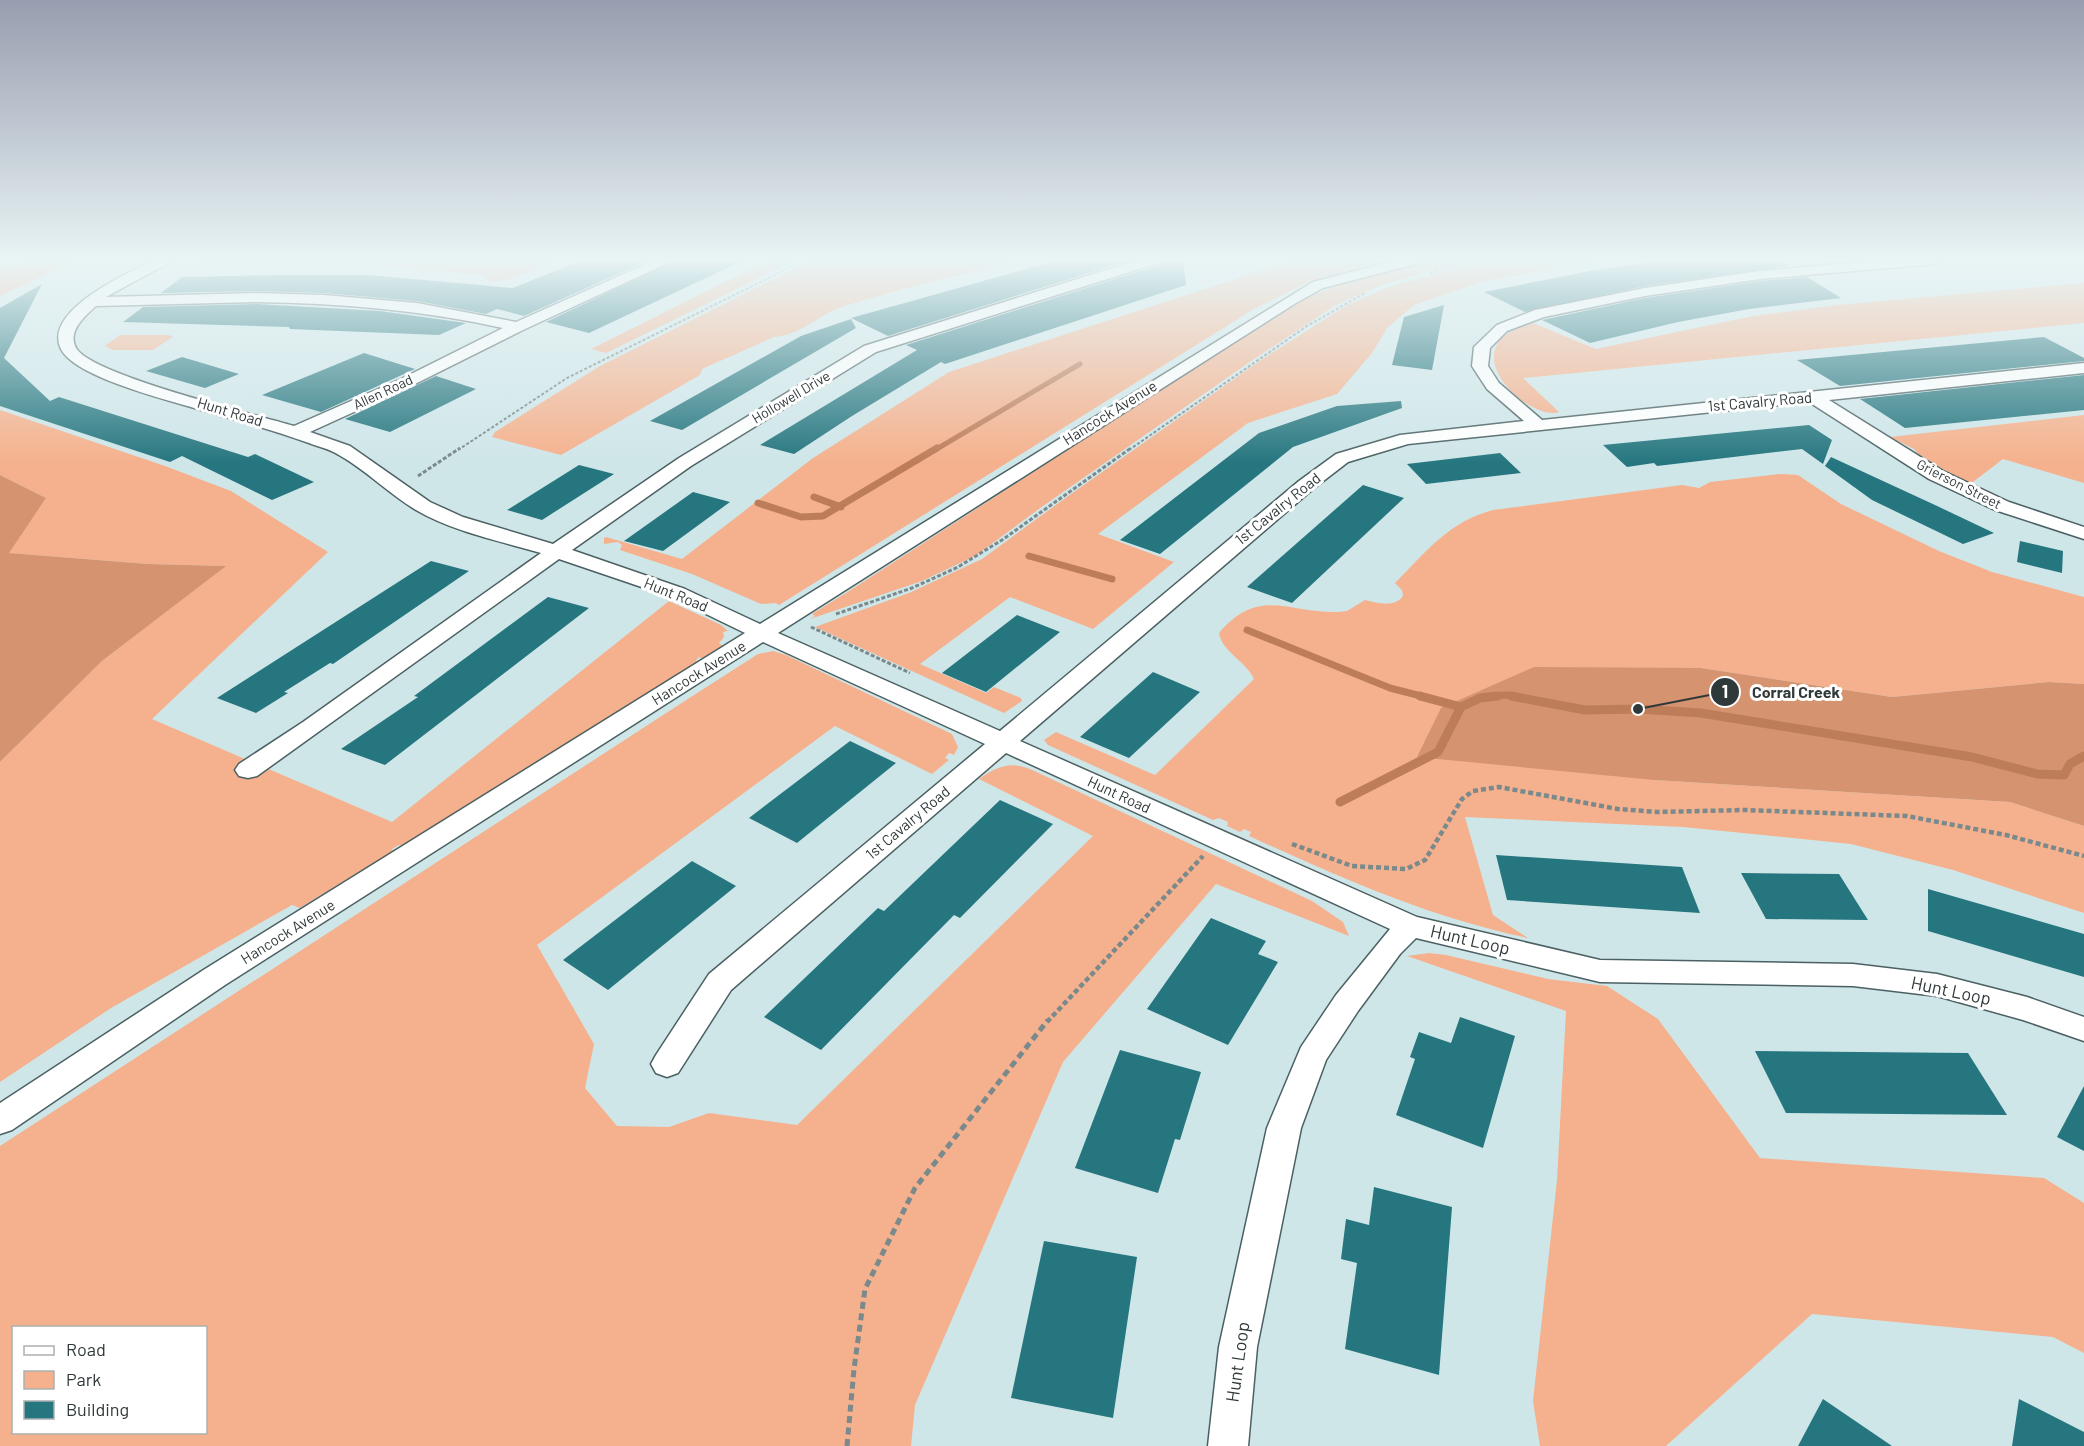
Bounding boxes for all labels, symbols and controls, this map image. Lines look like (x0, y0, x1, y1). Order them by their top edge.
street label: Hollowell Drive (749, 367, 833, 427)
street label: Allen Road (350, 370, 415, 413)
street label: Hancock Avenue (1059, 376, 1160, 448)
street label: 1st Cavalry Road (1707, 387, 1813, 415)
street label: Hunt Road (195, 393, 265, 430)
street label: Grierson Street (1914, 455, 2004, 512)
street label: 1st Cavalry Road (1231, 468, 1324, 548)
street label: Hunt Road (642, 573, 711, 615)
street label: Hancock Avenue (648, 636, 749, 708)
callout: Corral Creek (1710, 675, 1852, 709)
text: 1 (1722, 680, 1728, 702)
text: Corral Creek (1752, 682, 1840, 701)
street label: Hunt Road (1085, 772, 1154, 817)
street label: 1st Cavalry Road (862, 782, 953, 863)
street label: Hancock Avenue (237, 895, 338, 967)
street label: Hunt Loop (1428, 919, 1512, 959)
street label: Hunt Loop (1909, 971, 1993, 1009)
street label: Hunt Loop (1220, 1320, 1254, 1404)
legend (12, 1326, 207, 1434)
text: Road (66, 1338, 106, 1360)
text: Park (66, 1368, 101, 1390)
text: Building (66, 1398, 129, 1420)

